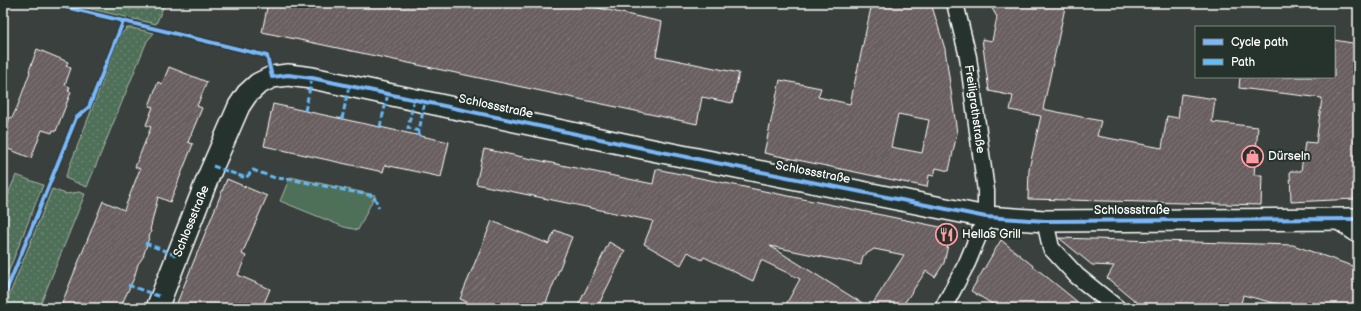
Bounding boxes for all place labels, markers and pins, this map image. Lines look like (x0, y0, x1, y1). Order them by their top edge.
shop icon: Dürseln (1239, 143, 1265, 169)
place label: Dürseln (1268, 149, 1311, 164)
restaurant icon: Hellas Grill (933, 221, 959, 247)
place label: Hellas Grill (962, 227, 1021, 242)

